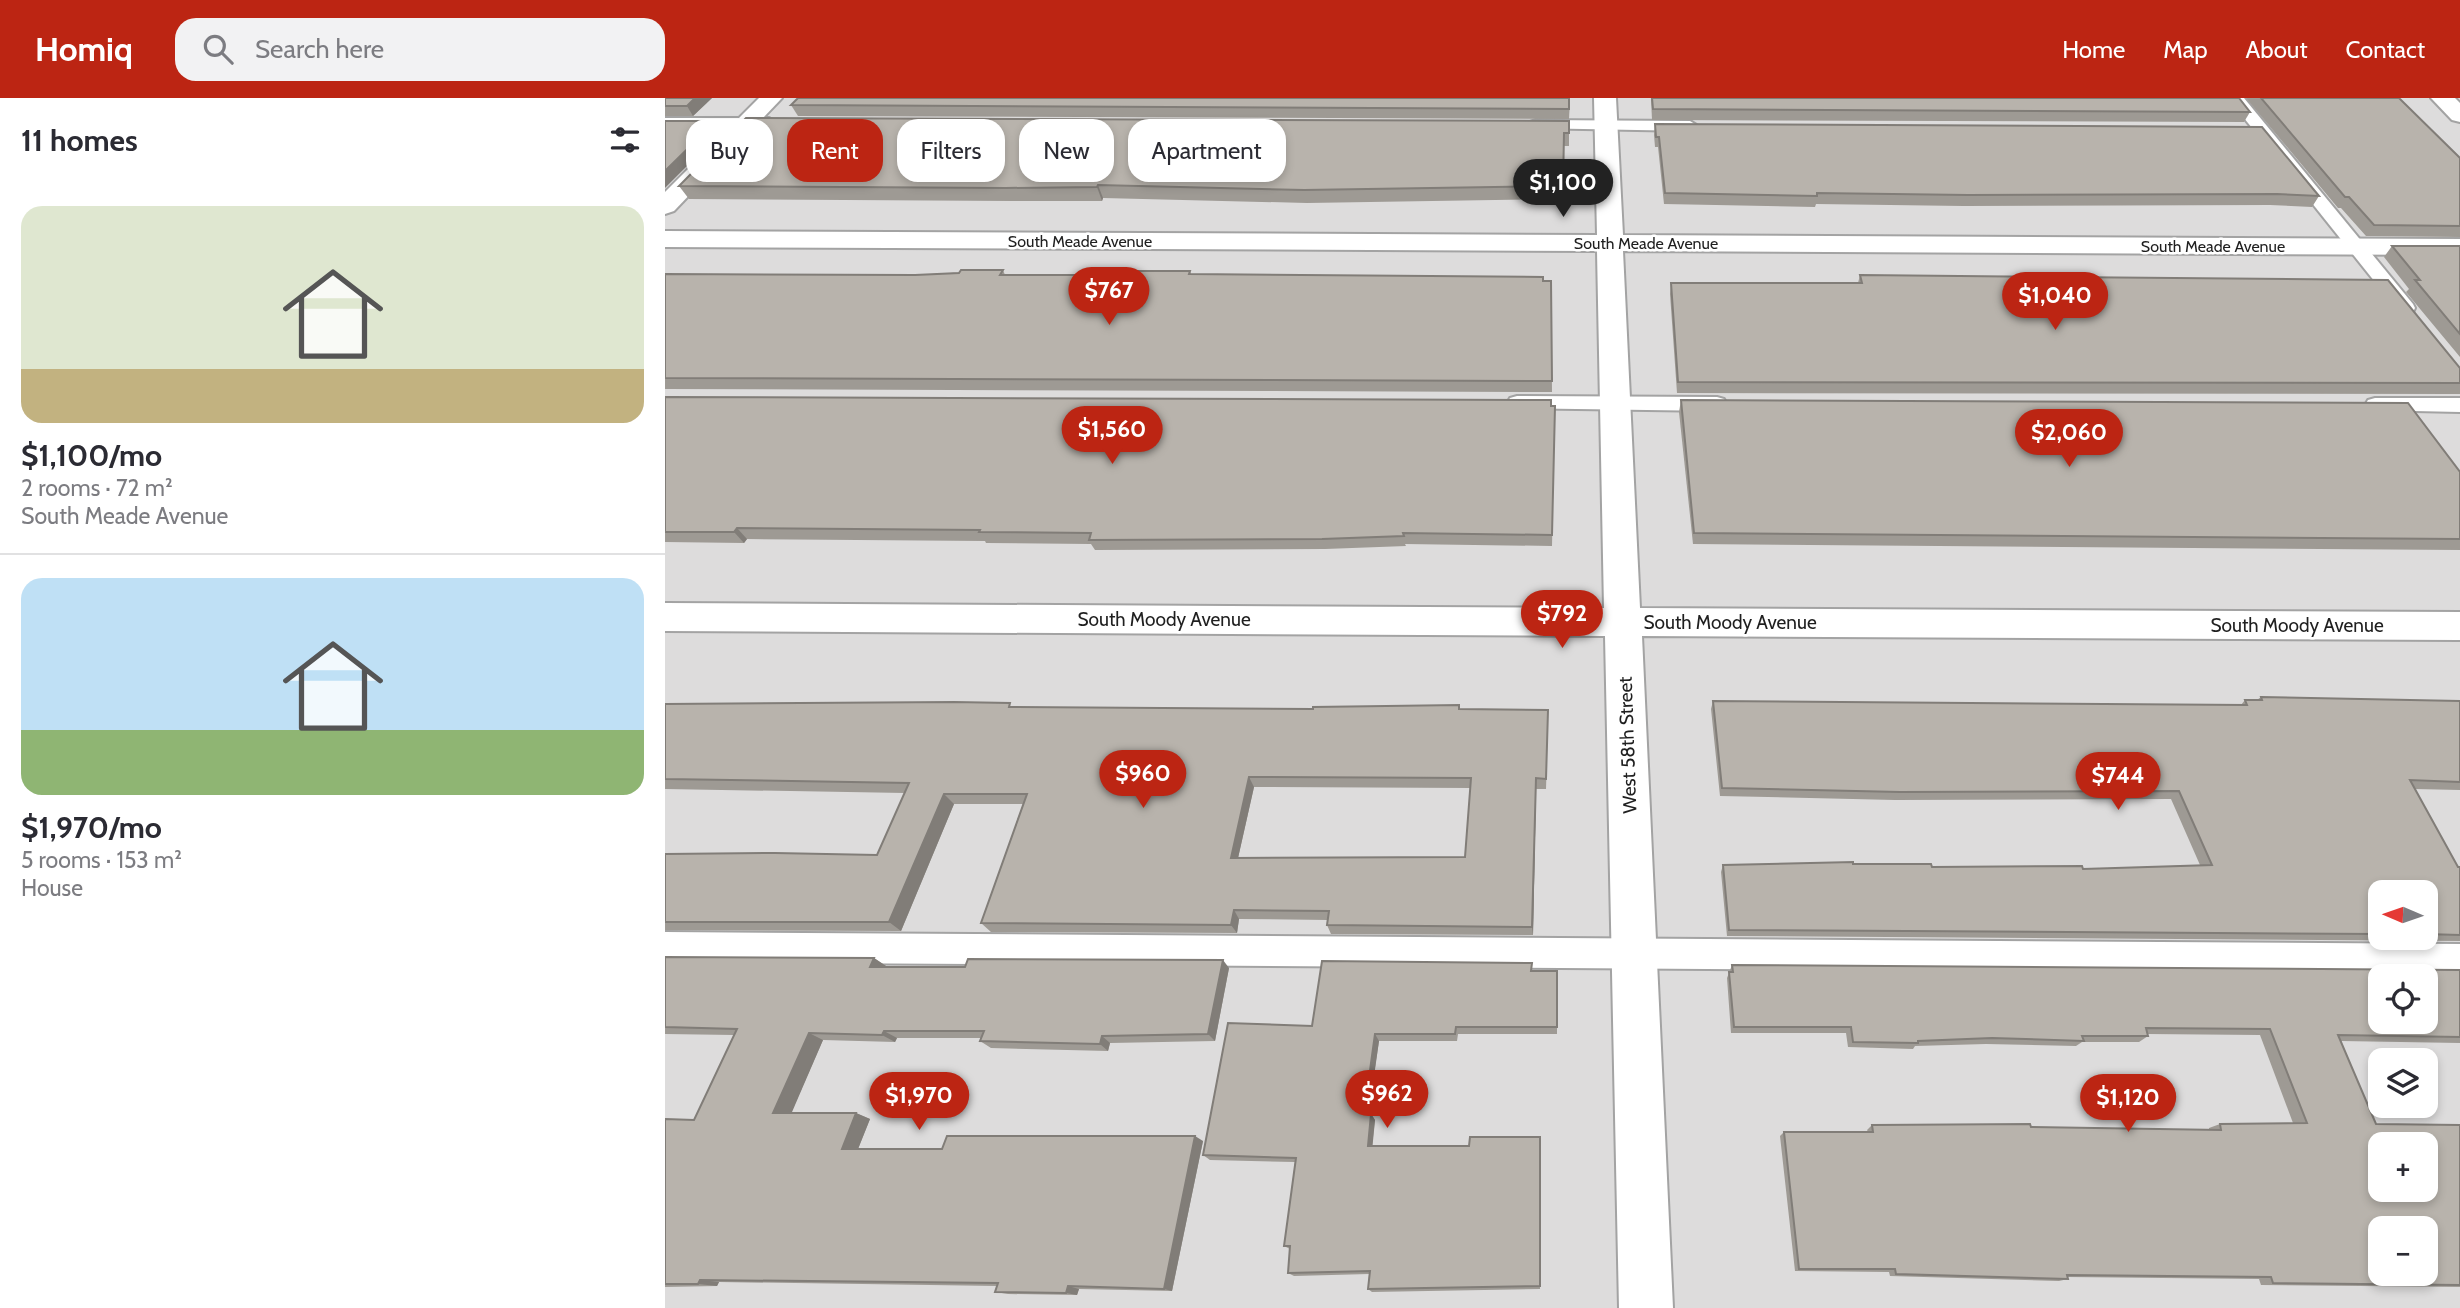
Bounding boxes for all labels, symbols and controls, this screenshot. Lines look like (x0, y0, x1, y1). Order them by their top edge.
search box (175, 18, 665, 81)
text: Homiq (35, 29, 133, 69)
icon: search (199, 30, 237, 68)
text: Search here (255, 33, 384, 65)
text: Home (2062, 35, 2125, 64)
text: Map (2163, 35, 2208, 64)
text: About (2246, 35, 2308, 64)
text: Contact (2346, 35, 2425, 64)
chip: Buy (686, 119, 773, 182)
chip: Rent (787, 119, 883, 182)
chip: Filters (897, 119, 1005, 182)
chip: New (1019, 119, 1114, 182)
chip: Apartment (1128, 119, 1286, 182)
icon: filters (606, 121, 644, 159)
text: 11 homes (21, 122, 138, 159)
pin: $1,100 (1506, 159, 1620, 219)
text: $1,100 (1529, 168, 1597, 196)
street label: South Meade Avenue (1008, 232, 1152, 251)
street label: South Meade Avenue (1574, 234, 1718, 253)
street label: South Meade Avenue (2141, 237, 2285, 256)
icon: home (270, 251, 396, 377)
pin: $767 (1068, 268, 1150, 327)
pin: $1,040 (1998, 272, 2112, 332)
text: $767 (1084, 276, 1134, 304)
text: $1,040 (2018, 281, 2092, 309)
pin: $1,560 (1055, 406, 1169, 466)
pin: $2,060 (2012, 410, 2126, 469)
text: $1,560 (1078, 415, 1146, 443)
text: $2,060 (2031, 418, 2107, 446)
text: $1,100/mo (21, 437, 162, 474)
text: 2 rooms · 72 m² (21, 474, 173, 502)
text: South Meade Avenue (21, 502, 228, 530)
pin: $792 (1521, 590, 1603, 650)
text: $792 (1537, 599, 1587, 627)
street label: South Moody Avenue (1077, 608, 1251, 631)
street label: South Moody Avenue (1643, 611, 1817, 634)
street label: South Moody Avenue (2210, 614, 2384, 637)
icon: home (270, 623, 396, 749)
street label: West 58th Street (1614, 675, 1641, 814)
pin: $960 (1102, 750, 1184, 810)
pin: $744 (2077, 752, 2159, 812)
text: $960 (1115, 759, 1171, 787)
text: $744 (2092, 761, 2144, 789)
text: $1,970/mo (21, 809, 162, 846)
text: 5 rooms · 153 m² (21, 846, 182, 874)
text: House (21, 874, 83, 902)
north arrow (2368, 880, 2438, 950)
map controls (2368, 880, 2438, 1286)
button: locate (2368, 964, 2438, 1034)
button: layers (2368, 1048, 2438, 1118)
pin: $962 (1346, 1070, 1428, 1130)
pin: $1,970 (862, 1072, 976, 1132)
pin: $1,120 (2071, 1074, 2185, 1134)
text: $962 (1361, 1079, 1413, 1107)
text: $1,970 (885, 1081, 953, 1109)
text: $1,120 (2096, 1083, 2160, 1111)
button: + (2368, 1132, 2438, 1202)
button: − (2368, 1216, 2438, 1286)

